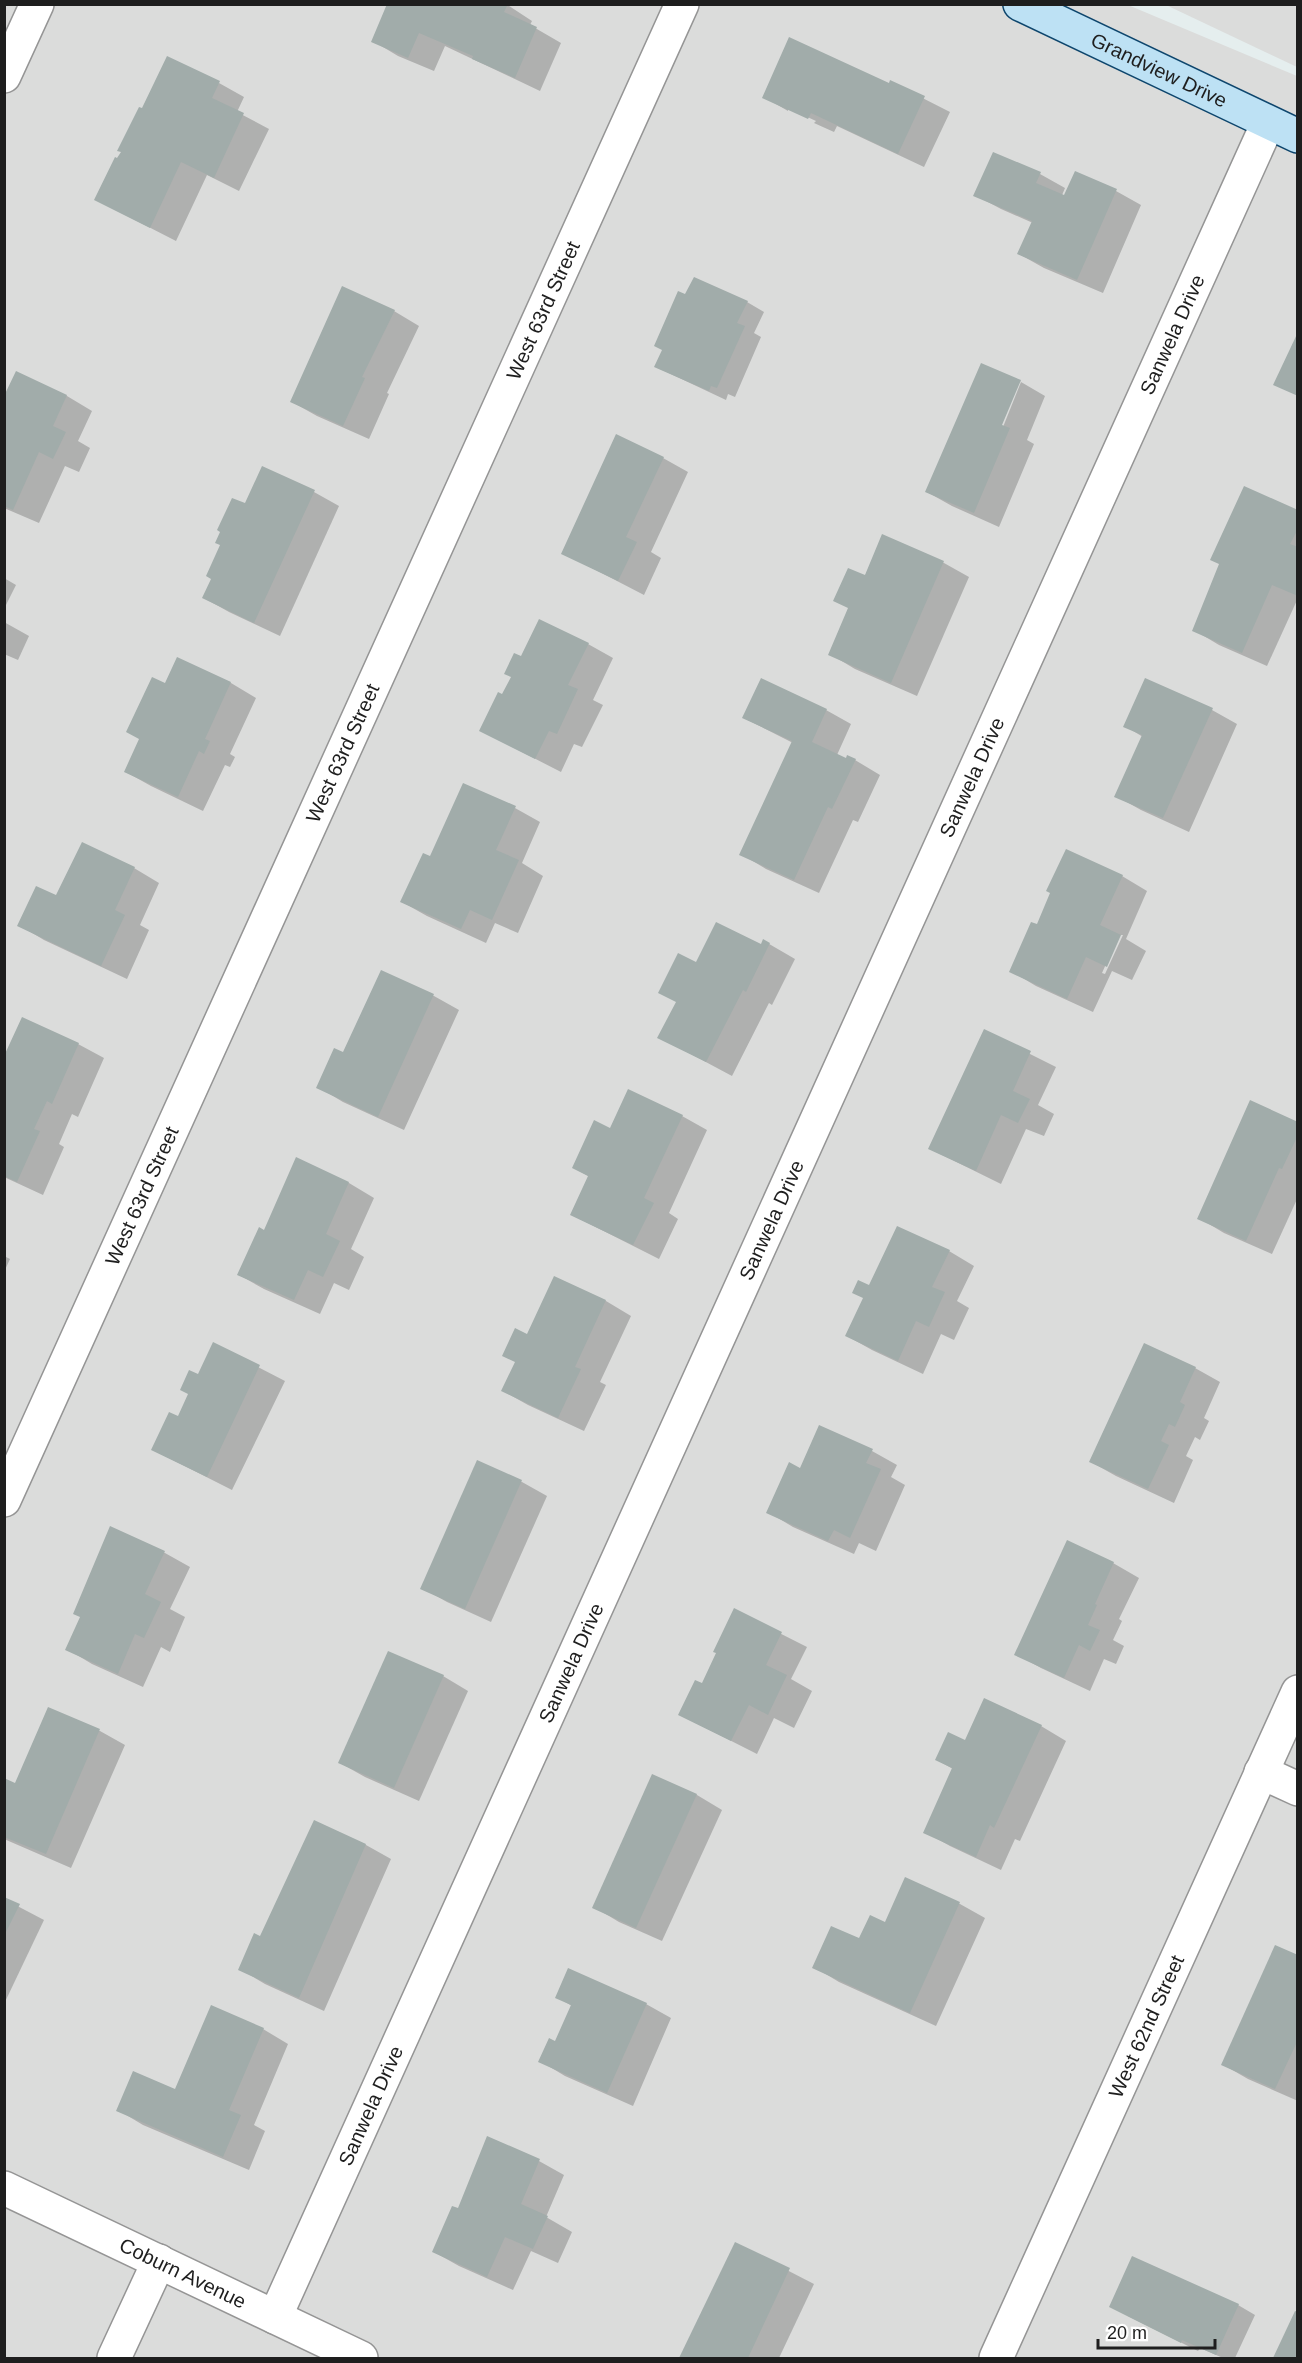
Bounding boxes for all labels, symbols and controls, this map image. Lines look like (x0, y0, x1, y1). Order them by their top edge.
street label: Grandview Drive (1088, 28, 1231, 112)
street label: West 63rd Street (502, 237, 584, 383)
street label: Sanwela Drive (1136, 271, 1209, 398)
street label: West 63rd Street (302, 680, 384, 826)
street label: Sanwela Drive (935, 714, 1008, 841)
street label: West 63rd Street (101, 1123, 183, 1269)
street label: Sanwela Drive (735, 1157, 808, 1283)
street label: Sanwela Drive (534, 1600, 608, 1726)
street label: West 62nd Street (1104, 1951, 1188, 2101)
street label: Sanwela Drive (334, 2042, 407, 2169)
street label: Coburn Avenue (116, 2234, 250, 2313)
scale bar (1098, 2312, 1215, 2350)
text: 20 m (1107, 2323, 1147, 2343)

